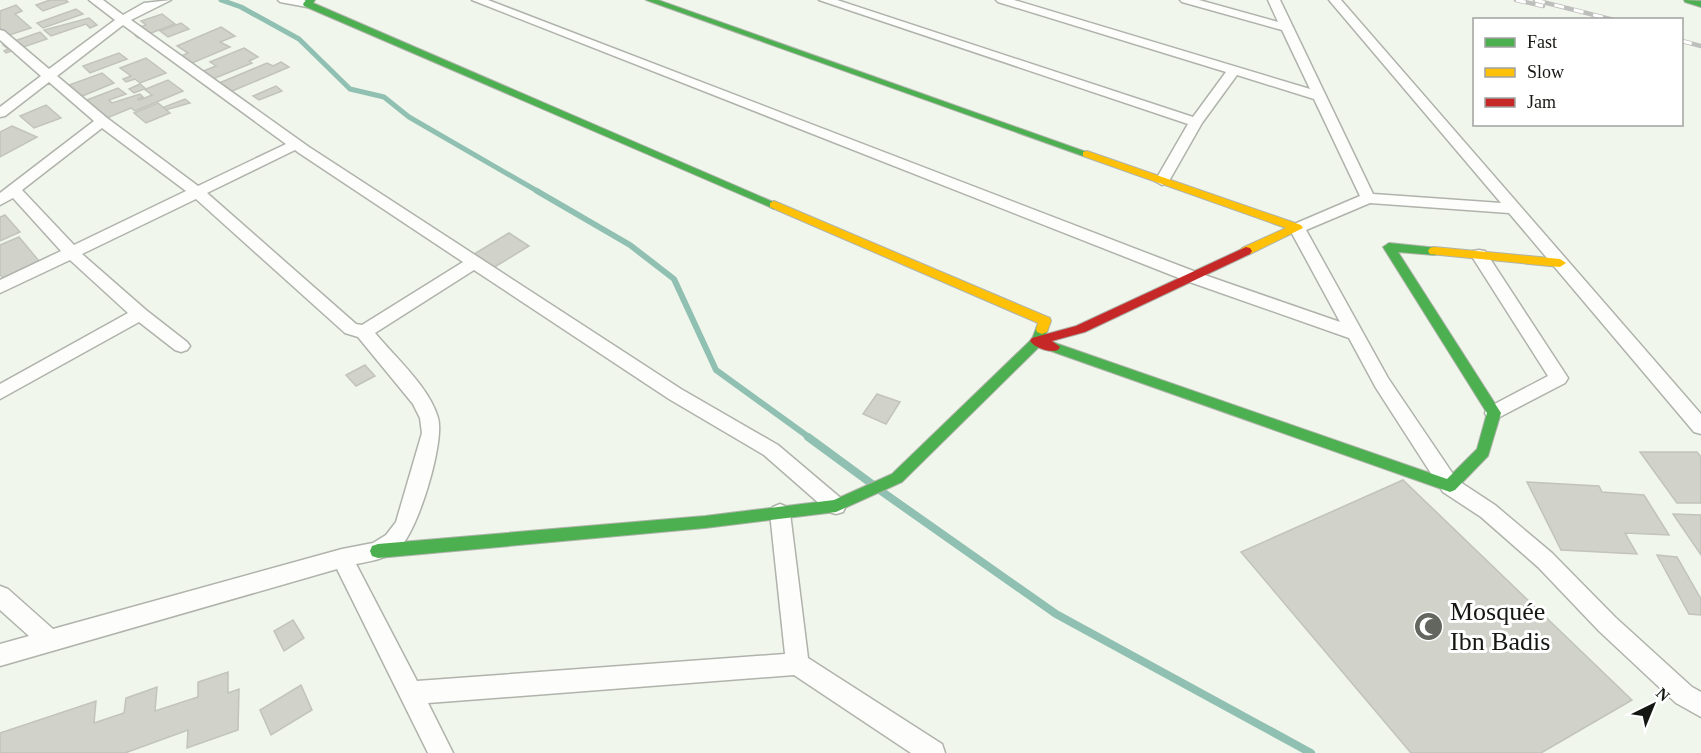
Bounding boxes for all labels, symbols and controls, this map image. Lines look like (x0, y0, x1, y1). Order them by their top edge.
legend (1473, 18, 1683, 126)
text: Fast (1527, 32, 1557, 52)
text: Slow (1527, 62, 1564, 82)
text: Jam (1527, 92, 1556, 112)
place label: Mosquée Ibn Badis (1450, 597, 1550, 656)
mosque icon: Mosquée Ibn Badis (1413, 610, 1445, 642)
north arrow (1623, 675, 1683, 735)
text: N (1653, 684, 1673, 705)

